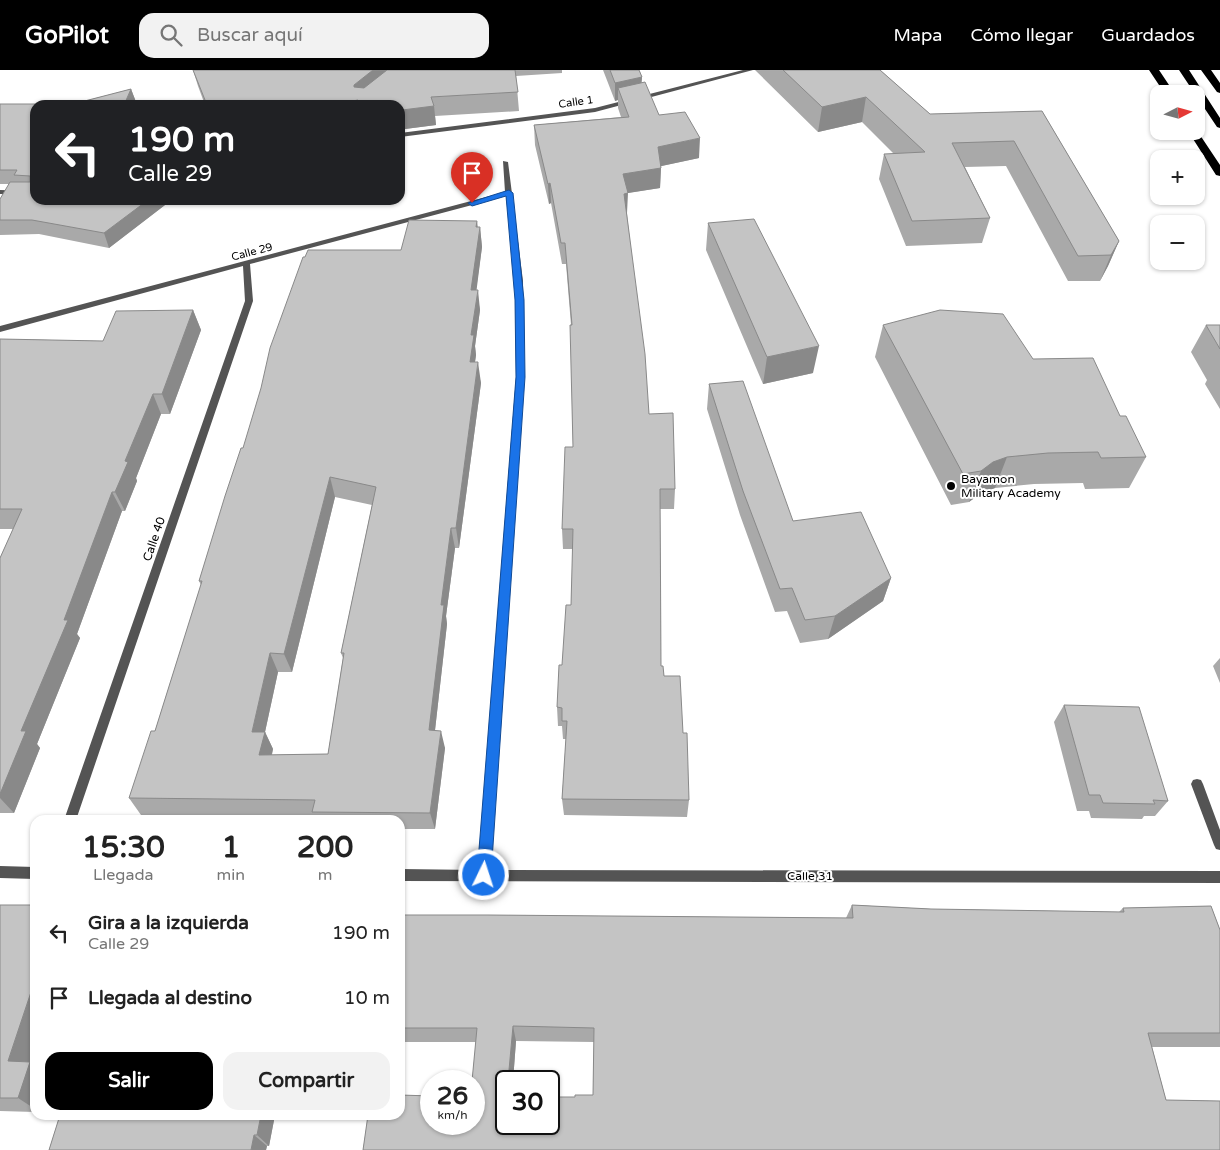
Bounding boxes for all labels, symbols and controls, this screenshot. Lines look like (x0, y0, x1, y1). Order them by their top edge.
search box (139, 13, 489, 58)
text: GoPilot (25, 21, 109, 50)
icon: search (157, 21, 185, 49)
text: Buscar aquí (197, 24, 303, 46)
text: Mapa (893, 24, 942, 46)
text: Cómo llegar (970, 24, 1073, 46)
text: Guardados (1101, 24, 1195, 46)
north arrow (1150, 85, 1205, 140)
map controls (1150, 85, 1205, 270)
street label: Calle 1 (558, 93, 594, 111)
text: 190 m (128, 119, 235, 161)
icon: left (45, 120, 110, 185)
button: + (1150, 150, 1205, 205)
pin (451, 152, 493, 203)
icon: arrive (458, 159, 486, 187)
text: Calle 29 (128, 161, 212, 187)
button: − (1150, 215, 1205, 270)
street label: Calle 29 (230, 240, 274, 264)
place label: Bayamon Military Academy (961, 472, 1061, 500)
marker: Bayamon Military Academy (945, 480, 957, 492)
street label: Calle 40 (140, 515, 168, 563)
text: 15:30 (82, 829, 165, 866)
text: 1 (221, 829, 240, 866)
text: 200 (297, 829, 353, 866)
position arrow (457, 848, 509, 900)
text: Llegada (93, 865, 154, 885)
text: min (217, 865, 245, 885)
text: m (318, 865, 332, 885)
street label: Calle 31 (787, 869, 833, 883)
text: Gira a la izquierda (88, 912, 249, 934)
icon: left (45, 919, 73, 947)
text: 190 m (332, 922, 390, 944)
text: Calle 29 (88, 934, 149, 954)
icon: arrive (45, 984, 73, 1012)
text: Llegada al destino (88, 987, 252, 1009)
text: 10 m (344, 987, 390, 1009)
button: Salir (45, 1052, 213, 1110)
button: Compartir (223, 1052, 390, 1110)
speed limit sign: 30 (495, 1070, 560, 1135)
text: 26 (437, 1081, 468, 1111)
text: km/h (437, 1108, 468, 1122)

